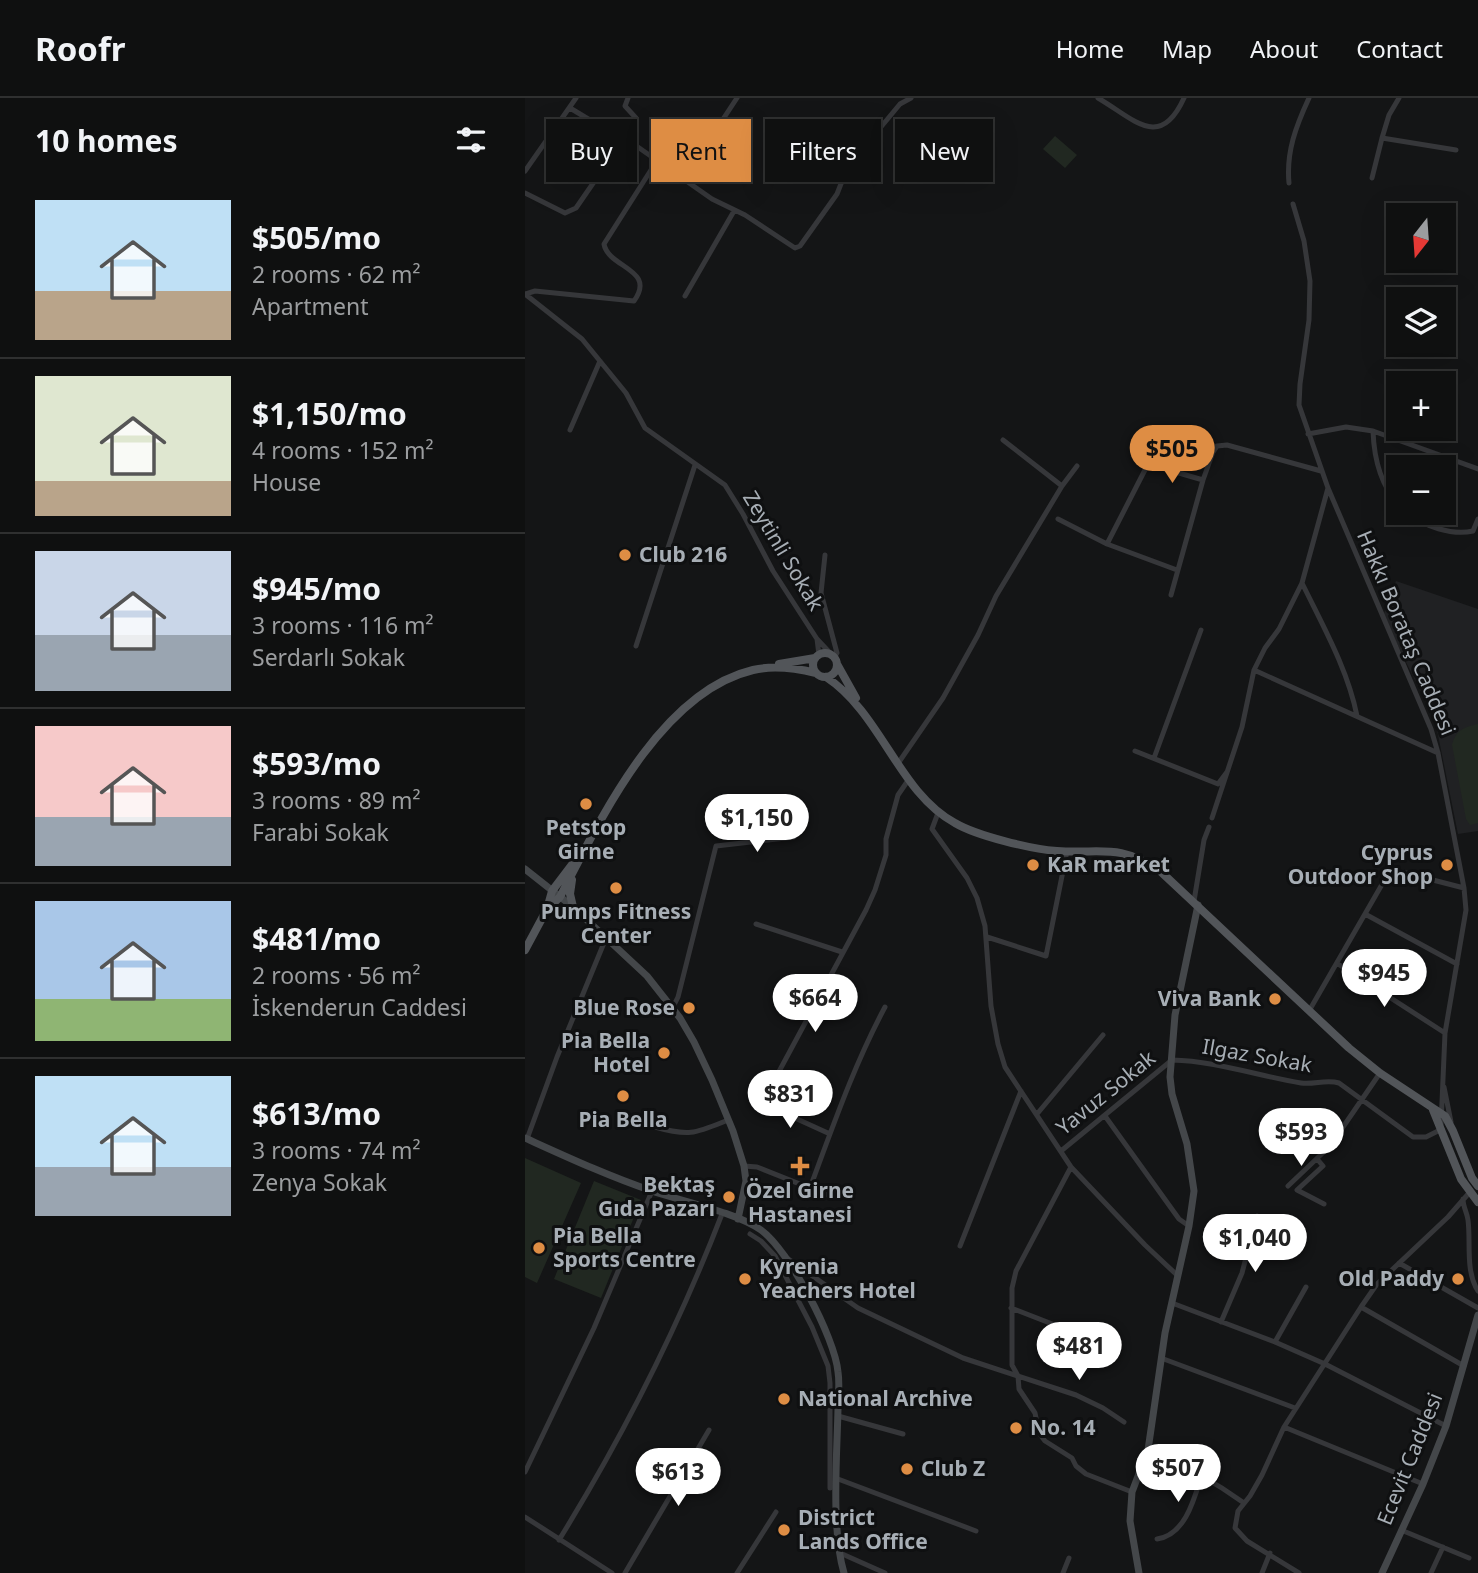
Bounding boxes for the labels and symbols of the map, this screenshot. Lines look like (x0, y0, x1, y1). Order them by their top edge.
north arrow (1386, 203, 1456, 273)
pin: $505 (1131, 426, 1213, 485)
street label: Zeytinli Sokak (737, 485, 831, 616)
street label: Hakkı Borataş Caddesi (1351, 526, 1463, 739)
place label: Club 216 (639, 540, 727, 568)
marker: Club 216 (617, 547, 633, 563)
pin: $1,150 (700, 794, 814, 854)
marker: Petstop Girne (578, 796, 594, 812)
place label: Petstop Girne (546, 813, 626, 865)
place label: Cyprus Outdoor Shop (1288, 838, 1433, 890)
place label: KaR market (1047, 850, 1170, 878)
marker: KaR market (1025, 857, 1041, 873)
marker: Cyprus Outdoor Shop (1439, 857, 1455, 873)
marker: Pumps Fitness Center (608, 880, 624, 896)
place label: Pumps Fitness Center (541, 897, 691, 949)
pin: $945 (1343, 950, 1425, 1009)
pin: $664 (774, 974, 856, 1034)
place label: Viva Bank (1158, 984, 1262, 1012)
marker: Viva Bank (1267, 991, 1283, 1007)
place label: Blue Rose (573, 993, 675, 1021)
marker: Blue Rose (681, 1000, 697, 1016)
place label: Pia Bella Hotel (561, 1026, 650, 1078)
street label: Ilgaz Sokak (1200, 1032, 1315, 1079)
street label: Yavuz Sokak (1050, 1043, 1161, 1141)
marker: Pia Bella Hotel (656, 1045, 672, 1061)
pin: $831 (749, 1070, 831, 1130)
marker: Pia Bella (615, 1088, 631, 1104)
place label: Pia Bella (579, 1105, 667, 1133)
pin: $593 (1260, 1108, 1342, 1168)
marker: Özel Girne Hastanesi (790, 1156, 810, 1176)
place label: Bektaş Gıda Pazarı (598, 1170, 715, 1222)
place label: Özel Girne Hastanesi (746, 1176, 854, 1228)
marker: Bektaş Gıda Pazarı (721, 1189, 737, 1205)
pin: $1,040 (1198, 1214, 1312, 1274)
place label: Pia Bella Sports Centre (553, 1221, 696, 1273)
marker: Pia Bella Sports Centre (531, 1240, 547, 1256)
place label: Kyrenia Yeachers Hotel (759, 1252, 916, 1304)
place label: Old Paddy (1338, 1264, 1444, 1292)
marker: Kyrenia Yeachers Hotel (737, 1271, 753, 1287)
marker: Old Paddy (1450, 1271, 1466, 1287)
pin: $481 (1038, 1322, 1120, 1382)
place label: National Archive (798, 1384, 973, 1412)
street label: Ecevit Caddesi (1370, 1388, 1448, 1529)
marker: National Archive (776, 1391, 792, 1407)
place label: No. 14 (1030, 1413, 1096, 1441)
marker: No. 14 (1008, 1420, 1024, 1436)
pin: $507 (1137, 1444, 1219, 1504)
pin: $613 (637, 1448, 719, 1508)
place label: Club Z (921, 1454, 985, 1482)
marker: Club Z (899, 1461, 915, 1477)
place label: District Lands Office (798, 1503, 928, 1555)
marker: District Lands Office (776, 1522, 792, 1538)

